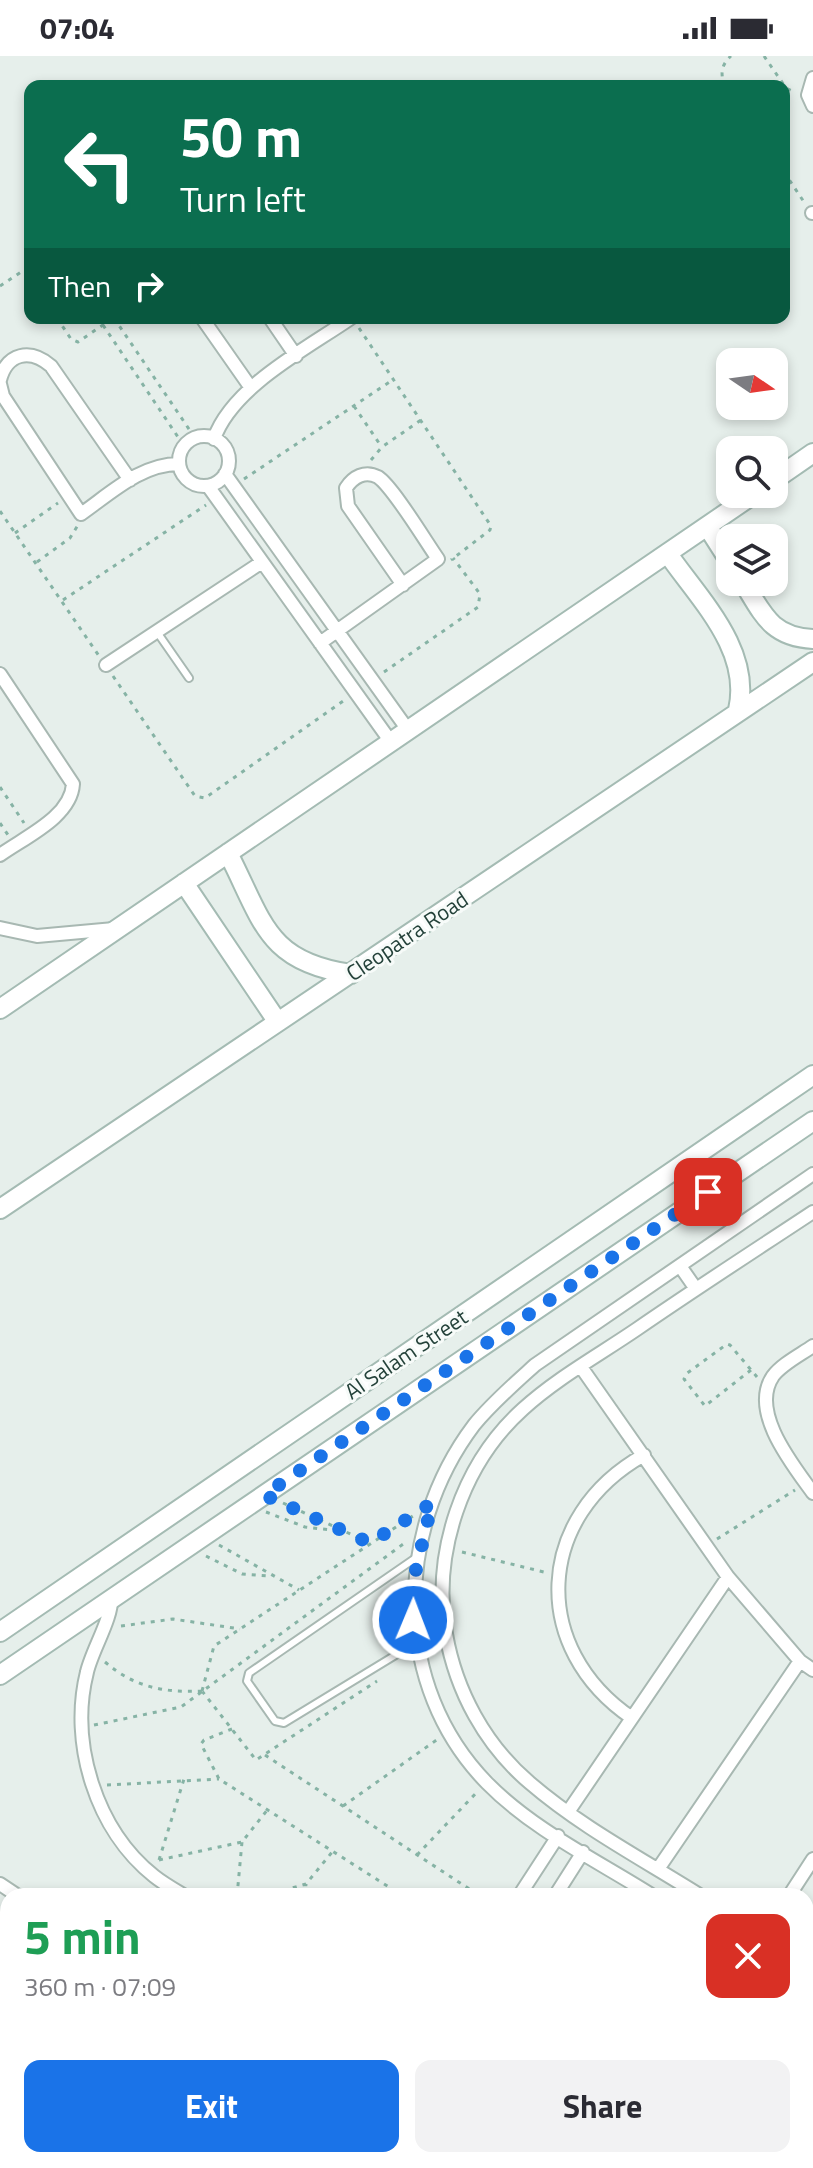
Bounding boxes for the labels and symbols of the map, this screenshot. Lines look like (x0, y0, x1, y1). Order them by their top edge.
north arrow (716, 348, 788, 420)
street label: Cleopatra Road (339, 882, 475, 990)
pin (674, 1158, 742, 1226)
street label: Al Salam Street (338, 1300, 475, 1408)
position arrow (371, 1578, 455, 1662)

